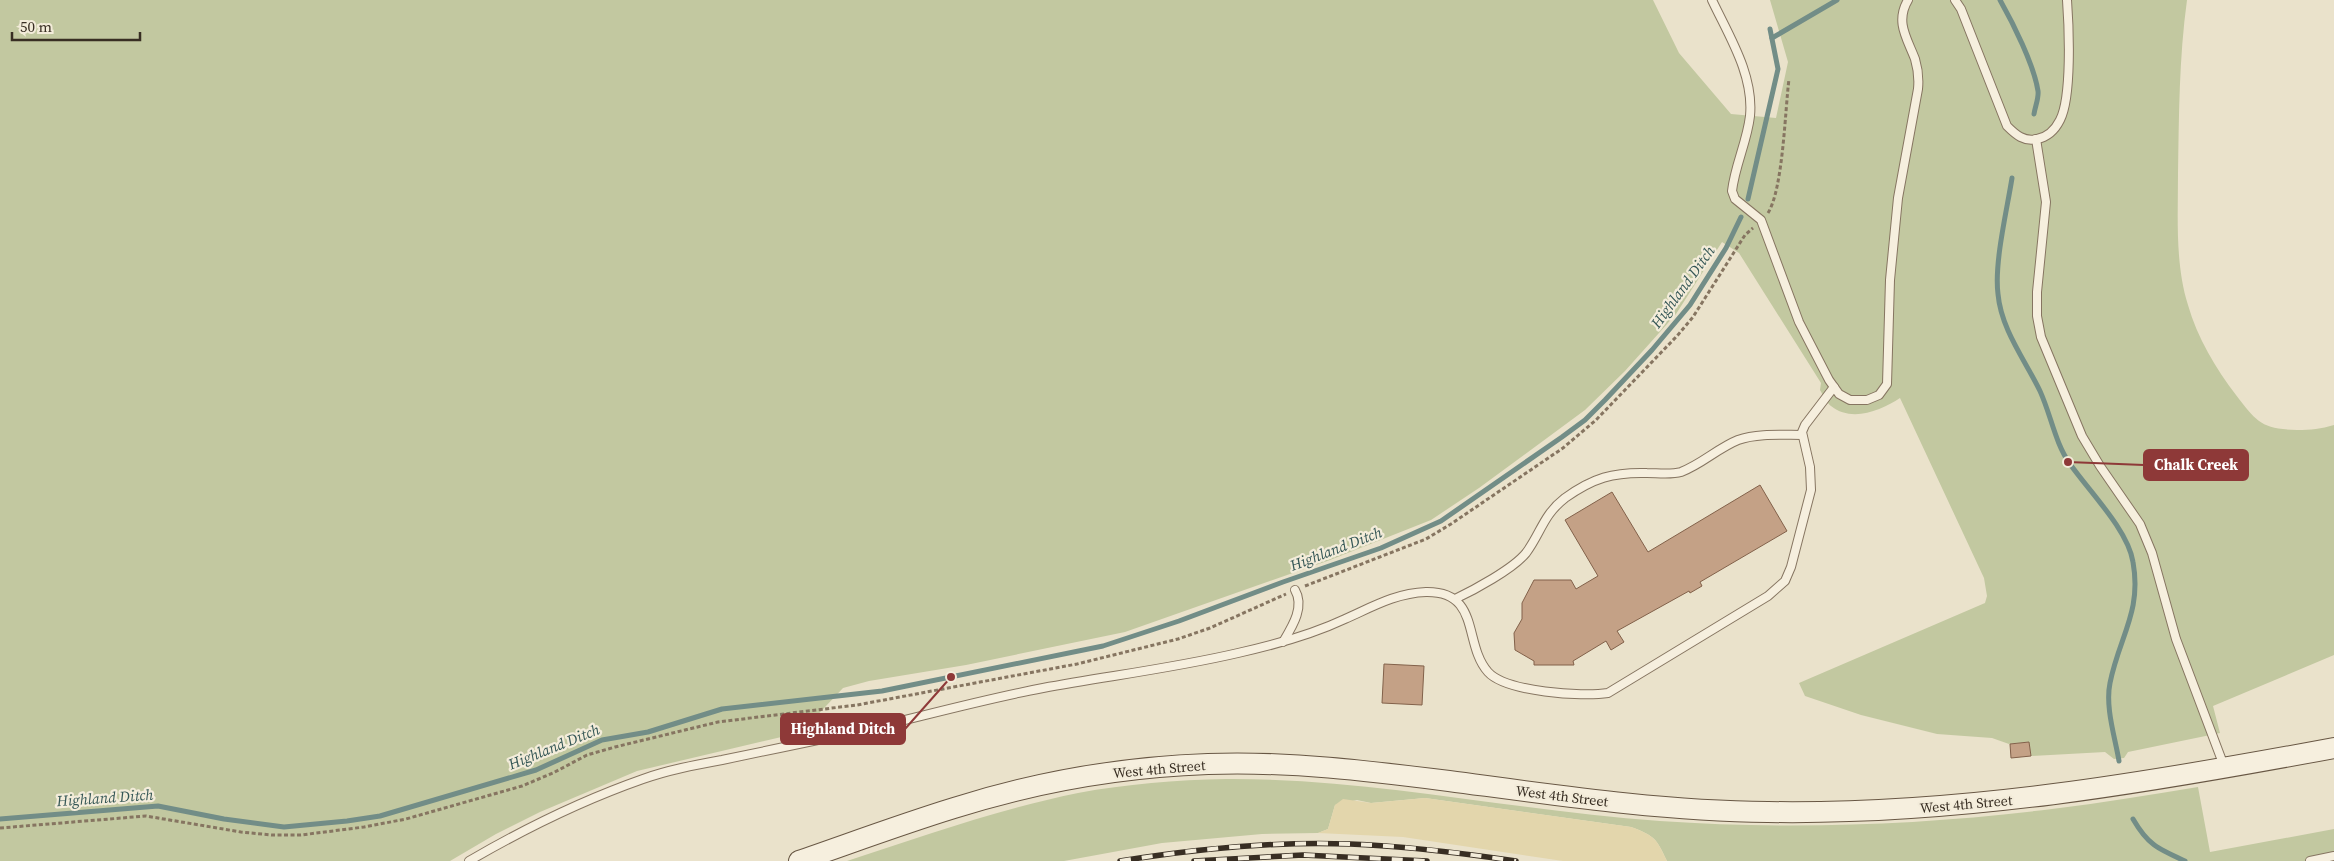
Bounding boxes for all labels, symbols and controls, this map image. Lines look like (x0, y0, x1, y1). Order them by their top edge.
scale bar (12, 10, 140, 42)
text: 50 m (20, 16, 52, 37)
water label: Highland Ditch (1645, 241, 1720, 333)
callout: Chalk Creek (2144, 450, 2248, 480)
text: Chalk Creek (2154, 454, 2238, 475)
water label: Highland Ditch (1286, 521, 1385, 576)
callout: Highland Ditch (781, 714, 905, 744)
text: Highland Ditch (791, 718, 895, 739)
water label: Highland Ditch (504, 719, 603, 775)
street label: West 4th Street (1112, 755, 1207, 783)
street label: West 4th Street (1515, 780, 1610, 812)
water label: Highland Ditch (55, 784, 154, 811)
street label: West 4th Street (1919, 790, 2014, 818)

